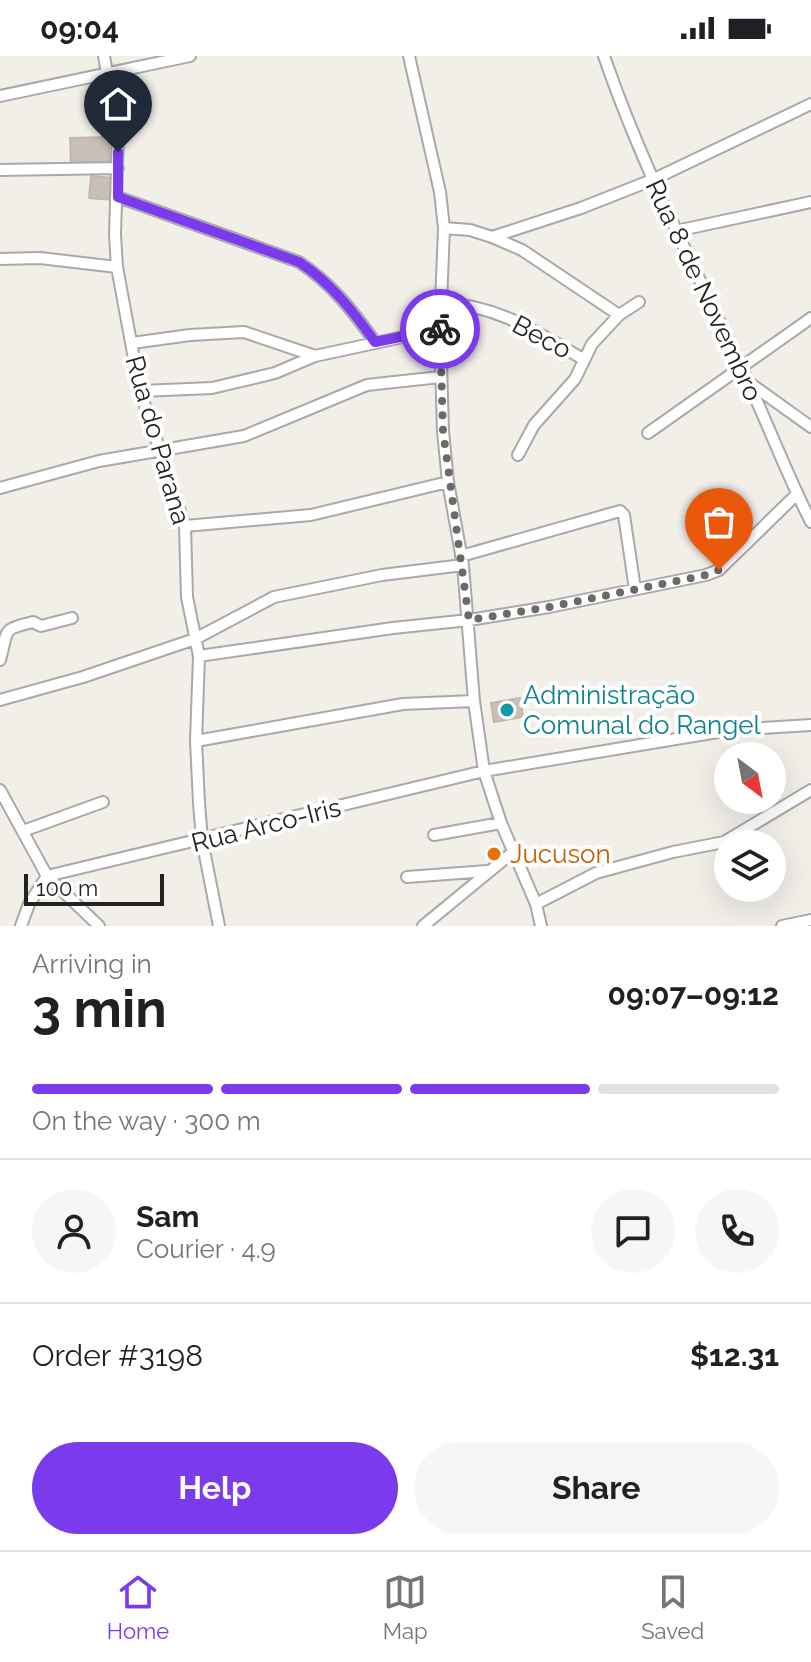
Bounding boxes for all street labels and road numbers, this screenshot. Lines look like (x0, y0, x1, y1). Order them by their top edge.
street label: Rua 8 de Novembro (640, 175, 768, 405)
street label: Beco (507, 309, 577, 365)
street label: Rua do Parana (120, 352, 196, 528)
street label: Rua Arco-Iris (188, 792, 344, 858)

